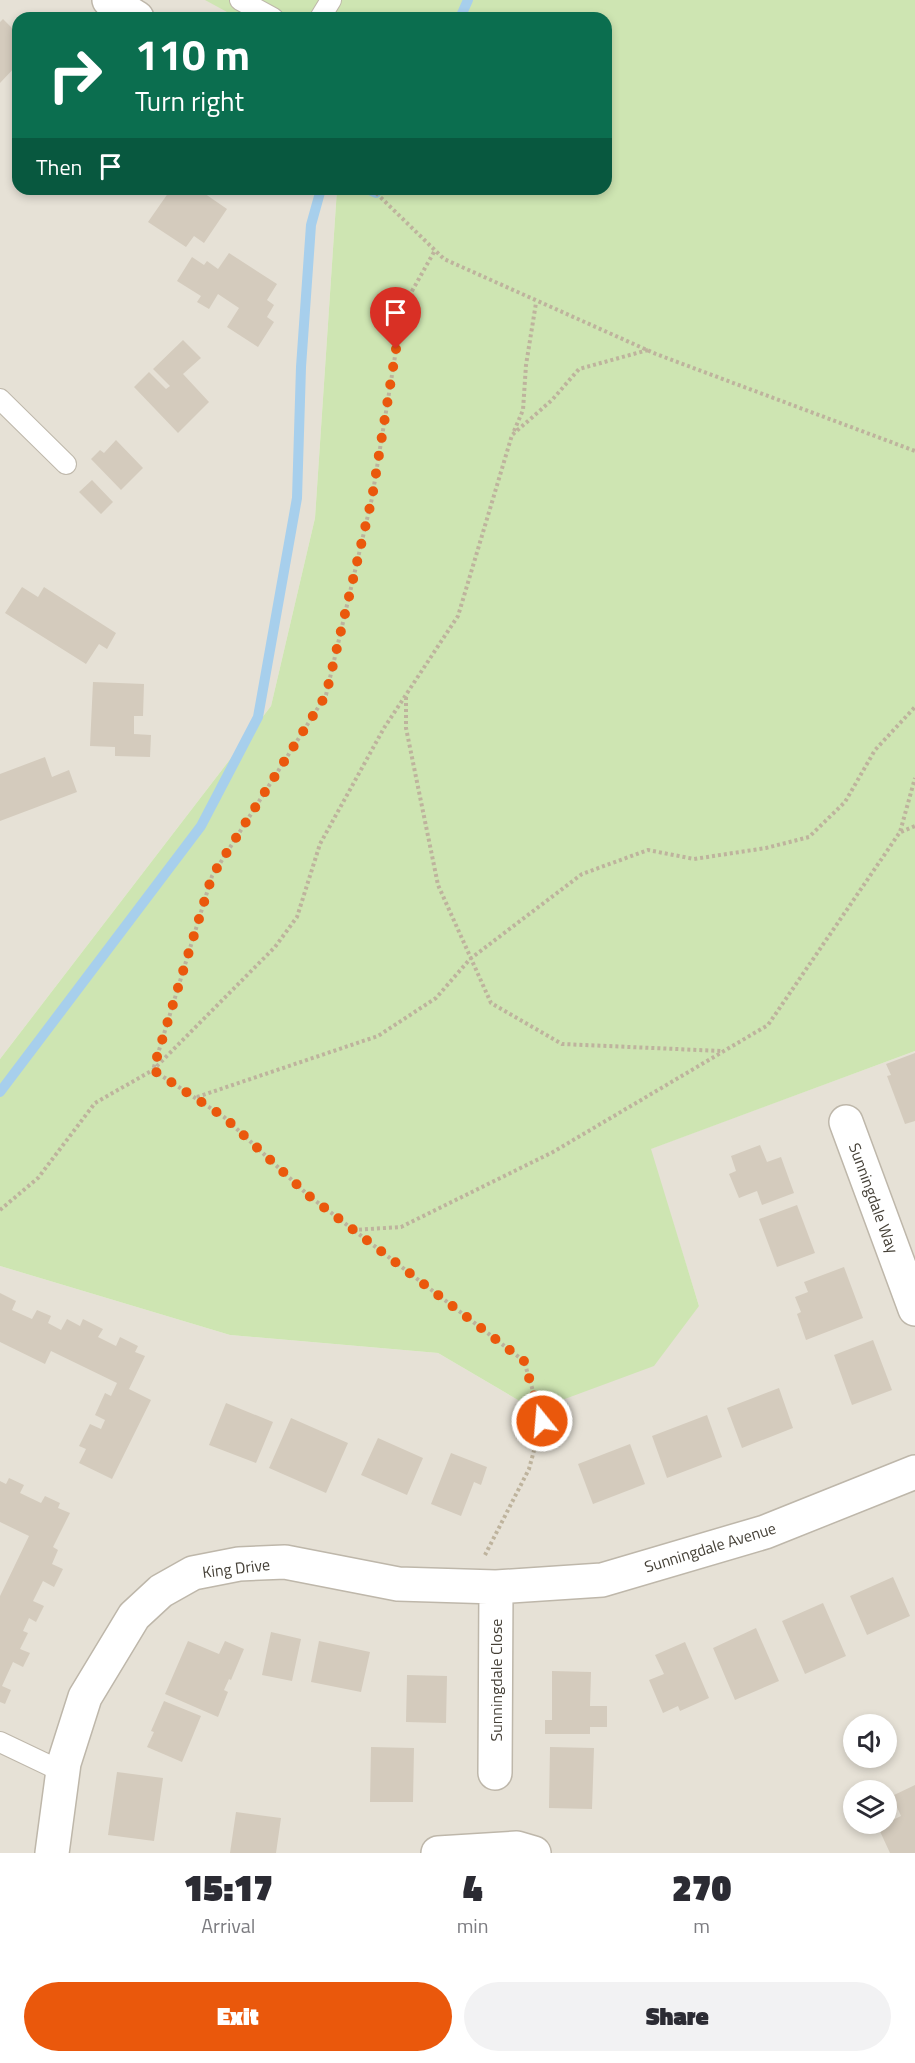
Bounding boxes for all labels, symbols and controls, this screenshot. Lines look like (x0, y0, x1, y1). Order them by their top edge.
text: 110 m (135, 22, 250, 86)
icon: right (36, 36, 114, 114)
text: Turn right (135, 80, 244, 121)
text: Then (36, 150, 82, 184)
icon: arrive (94, 150, 127, 183)
pin (370, 287, 421, 349)
icon: arrive (379, 296, 412, 329)
street label: Sunningdale Way (843, 1139, 905, 1257)
position arrow (510, 1389, 574, 1453)
street label: Sunningdale Avenue (641, 1516, 779, 1578)
street label: King Drive (201, 1552, 271, 1584)
street label: Sunningdale Close (484, 1619, 508, 1741)
map controls (843, 1714, 897, 1834)
button: sound (843, 1714, 897, 1768)
button: layers (843, 1780, 897, 1834)
text: 15:17 (184, 1860, 273, 1915)
text: 4 (463, 1860, 482, 1915)
text: 270 (672, 1860, 731, 1915)
text: Arrival (201, 1910, 255, 1941)
text: min (457, 1910, 488, 1941)
text: m (693, 1910, 710, 1941)
button: Exit (24, 1982, 452, 2051)
button: Share (464, 1982, 891, 2051)

